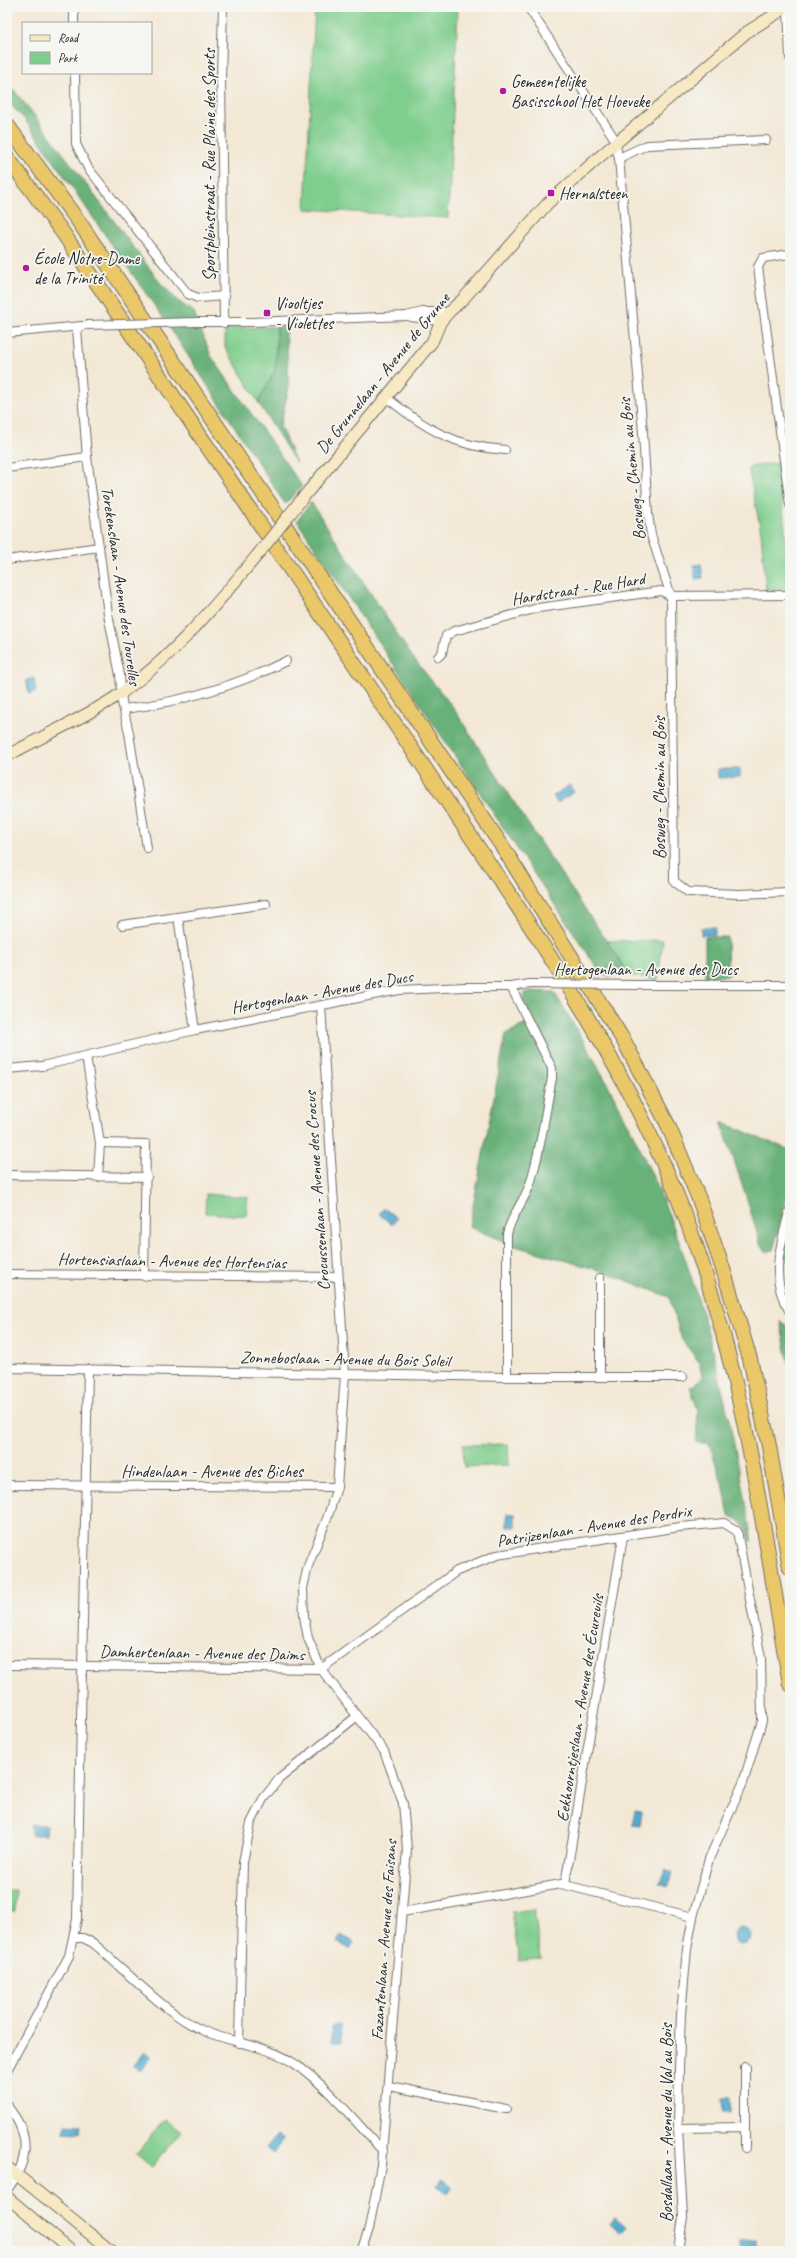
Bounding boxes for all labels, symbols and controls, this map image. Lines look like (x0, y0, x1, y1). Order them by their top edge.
legend (22, 22, 152, 74)
text: Road (58, 30, 80, 46)
street label: Sportpleinstraat - Rue Plaine des Sports (199, 48, 220, 281)
text: Park (58, 50, 79, 66)
place label: Gemeentelijke Basisschool Het Hoeveke (511, 71, 651, 112)
marker: Gemeentelijke Basisschool Het Hoeveke (498, 86, 508, 96)
place label: Hernalsteen (559, 183, 629, 204)
marker: Hernalsteen (546, 188, 556, 198)
place label: École Notre-Dame de la Trinité (34, 247, 141, 289)
marker: École Notre-Dame de la Trinité (21, 263, 31, 273)
street label: De Grunnelaan - Avenue de Grunne (312, 287, 455, 458)
place label: Viooltjes - Violettes (275, 293, 335, 334)
marker: Viooltjes - Violettes (262, 308, 272, 318)
street label: Bosweg - Chemin au Bois (614, 395, 650, 541)
street label: Torekenslaan - Avenue des Tourelles (97, 485, 146, 688)
street label: Hardstraat - Rue Hard (510, 568, 649, 610)
street label: Bosweg - Chemin au Bois (649, 714, 670, 859)
street label: Hertogenlaan - Avenue des Ducs (554, 959, 740, 980)
street label: Hertogenlaan - Avenue des Ducs (230, 965, 416, 1018)
street label: Crocussenlaan - Avenue des Crocus (299, 1089, 334, 1291)
street label: Hortensiaslaan - Avenue des Hortensias (58, 1249, 288, 1274)
street label: Zonneboslaan - Avenue du Bois Soleil (240, 1347, 453, 1371)
street label: Hindenlaan - Avenue des Biches (121, 1461, 305, 1482)
street label: Patrijzenlaan - Avenue des Perdrix (495, 1500, 694, 1552)
street label: Eekhoorntjeslaan - Avenue des Écureuils (551, 1591, 609, 1823)
street label: Damhertenlaan - Avenue des Daims (99, 1641, 307, 1665)
street label: Fazantenlaan - Avenue des Faisans (367, 1837, 402, 2041)
street label: Bosdallaan - Avenue du Val au Bois (656, 2022, 677, 2222)

